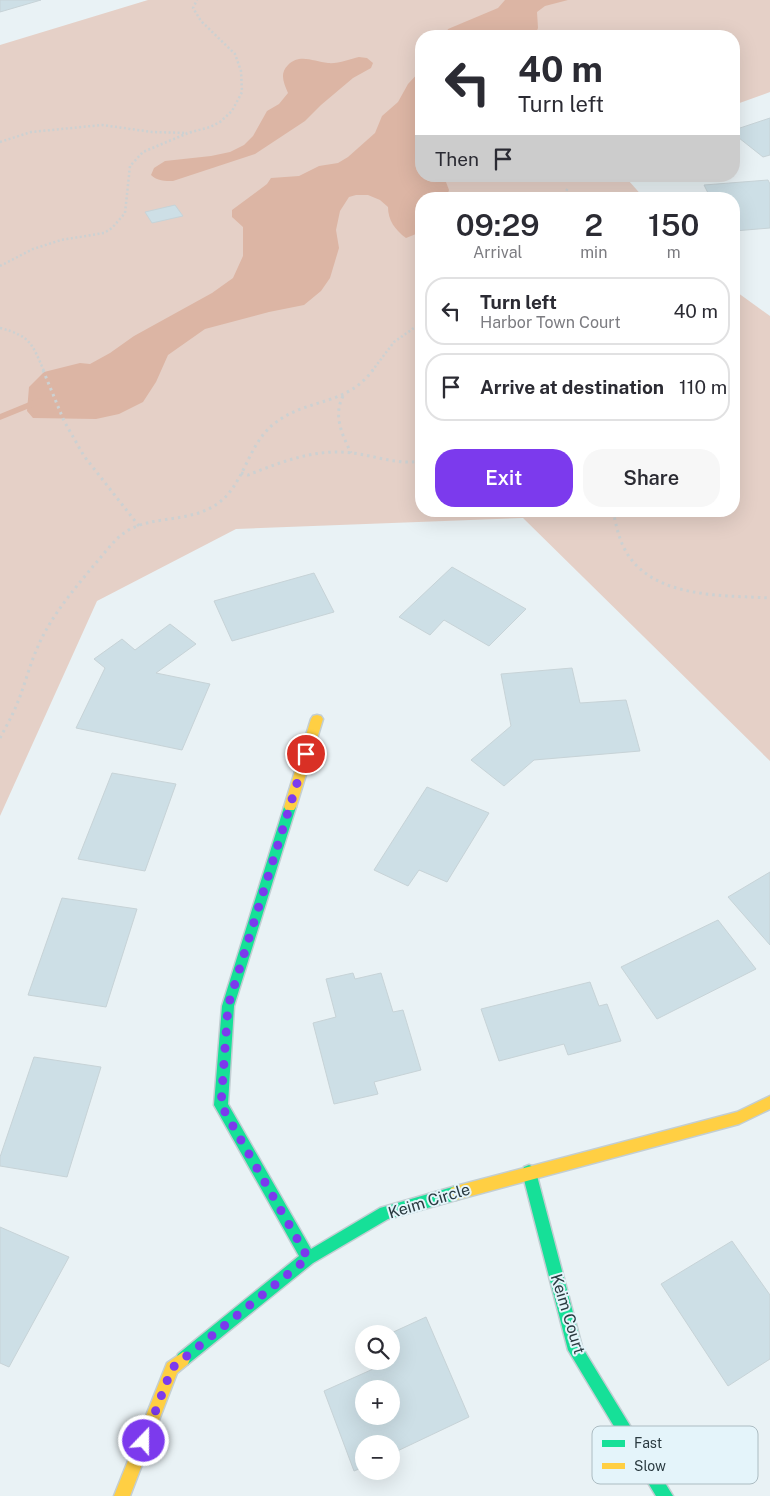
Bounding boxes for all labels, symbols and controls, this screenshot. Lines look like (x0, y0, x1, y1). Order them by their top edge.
text: 40 m (518, 49, 603, 90)
icon: left (435, 50, 500, 115)
text: Turn left (518, 91, 604, 117)
icon: arrive (489, 145, 517, 173)
text: Then (435, 148, 479, 170)
text: 09:29 (456, 207, 540, 243)
text: 2 (585, 207, 603, 243)
text: 150 (648, 207, 699, 243)
text: Arrival (473, 243, 522, 262)
text: min (580, 243, 607, 262)
text: m (667, 243, 681, 262)
text: Turn left (480, 291, 557, 313)
icon: left (437, 297, 465, 325)
text: 40 m (673, 300, 718, 322)
text: Harbor Town Court (480, 313, 621, 332)
icon: arrive (437, 373, 465, 401)
text: Arrive at destination (480, 376, 664, 398)
text: 110 m (679, 376, 727, 398)
button: Exit (435, 449, 573, 507)
button: Share (583, 449, 720, 507)
pin (285, 733, 327, 775)
icon: arrive (292, 740, 320, 768)
street label: Keim Circle (386, 1180, 472, 1222)
street label: Keim Court (547, 1272, 589, 1356)
map controls (355, 1325, 400, 1480)
button: search (355, 1325, 400, 1370)
button: + (355, 1380, 400, 1425)
position arrow (117, 1414, 169, 1466)
legend (592, 1426, 758, 1484)
button: − (355, 1435, 400, 1480)
text: Fast (634, 1435, 662, 1451)
text: Slow (634, 1458, 666, 1474)

